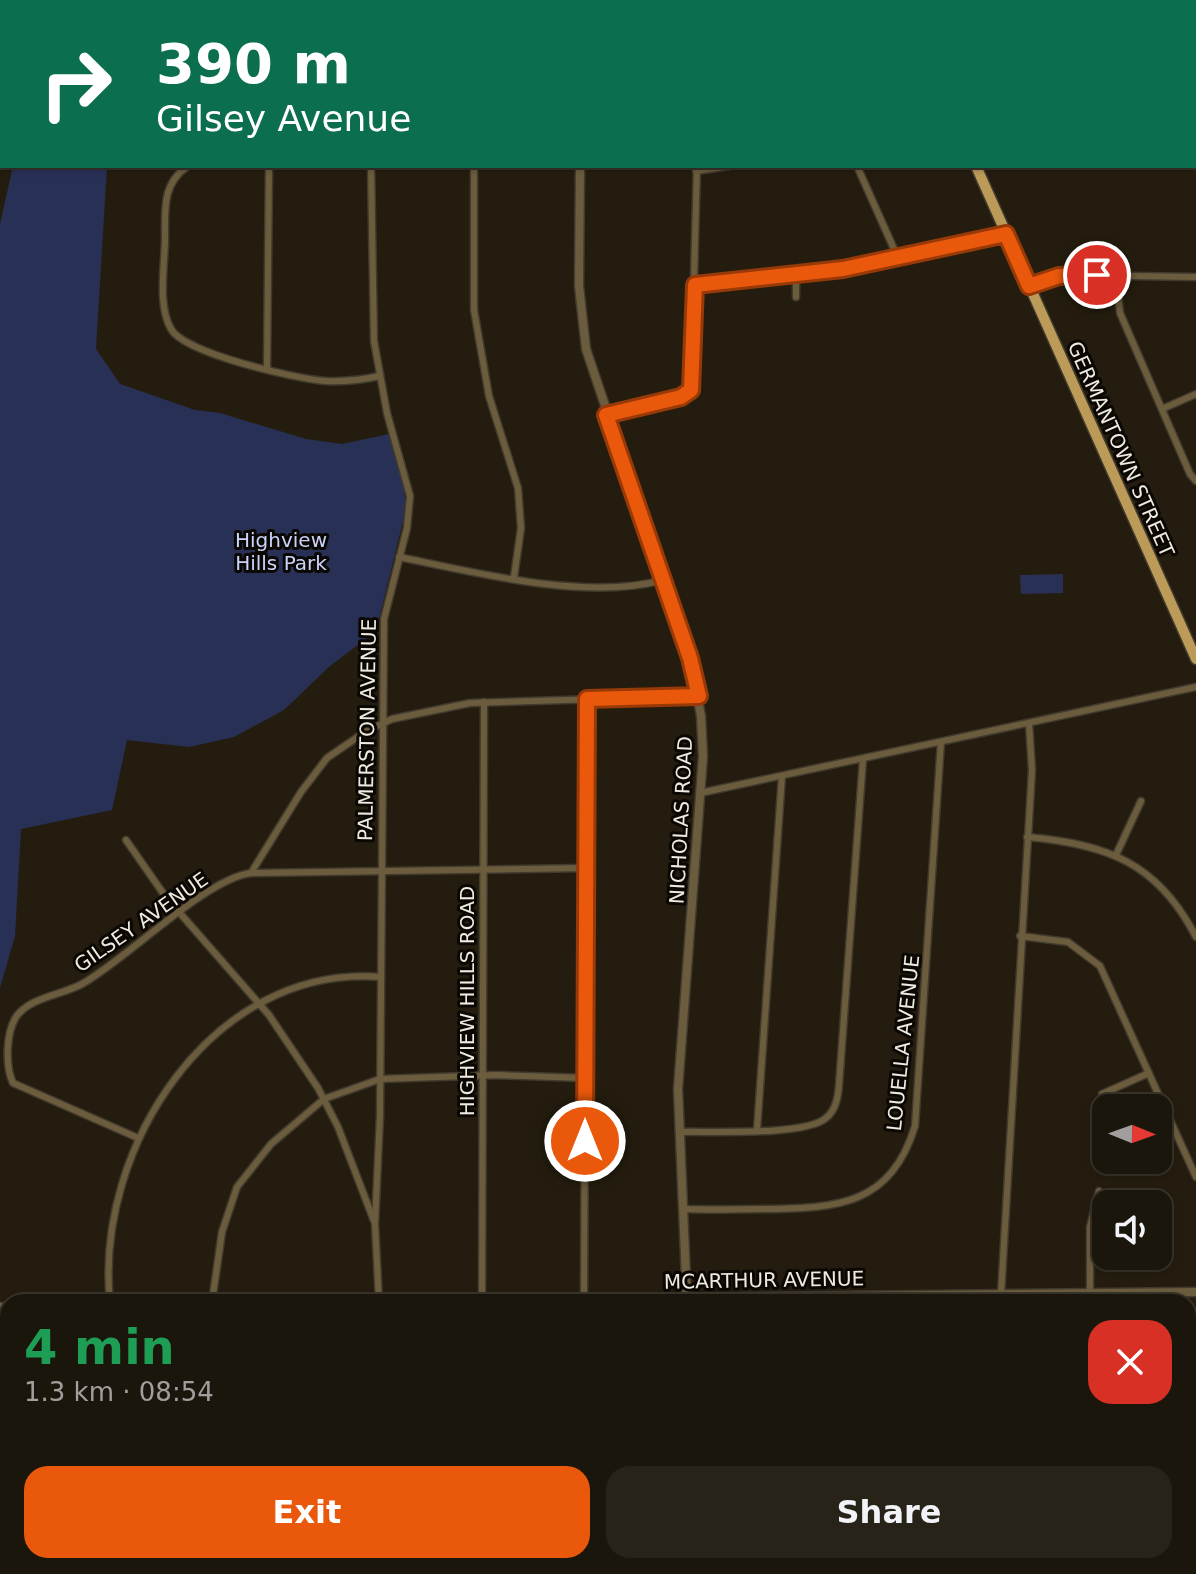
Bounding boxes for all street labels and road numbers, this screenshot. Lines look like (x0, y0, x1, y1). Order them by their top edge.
street label: GERMANTOWN STREET (1063, 338, 1180, 561)
street label: PALMERSTON AVENUE (353, 619, 381, 841)
street label: NICHOLAS ROAD (665, 735, 697, 905)
street label: GILSEY AVENUE (70, 867, 212, 977)
street label: HIGHVIEW HILLS ROAD (455, 886, 479, 1116)
street label: LOUELLA AVENUE (882, 954, 924, 1132)
street label: MCARTHUR AVENUE (664, 1266, 864, 1294)

